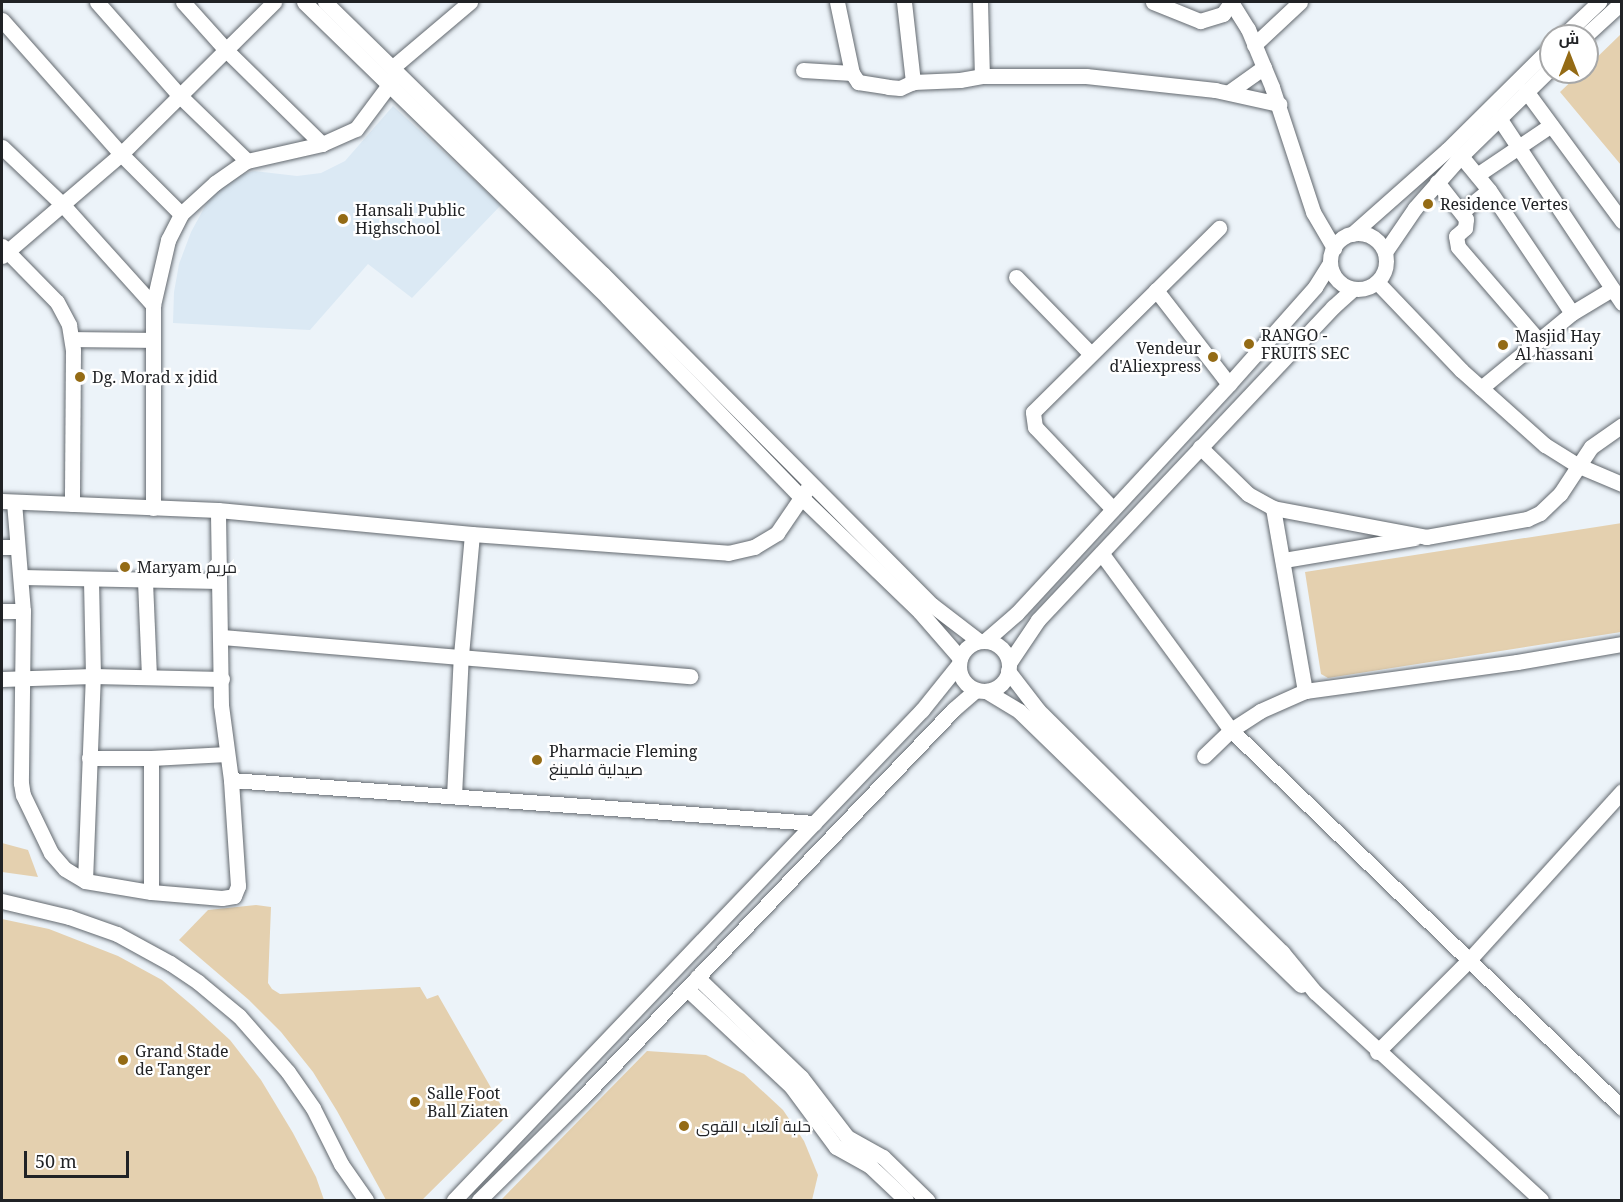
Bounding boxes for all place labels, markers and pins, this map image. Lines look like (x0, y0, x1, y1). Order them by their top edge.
place label: Residence Vertes (1440, 194, 1568, 214)
marker: Residence Vertes (1421, 197, 1435, 211)
place label: Hansali Public Highschool (355, 200, 465, 238)
marker: Hansali Public Highschool (336, 212, 350, 226)
place label: RANGO - FRUITS SEC (1261, 325, 1349, 363)
place label: Masjid Hay Al hassani (1515, 326, 1601, 364)
marker: RANGO - FRUITS SEC (1242, 337, 1256, 351)
place label: Vendeur d'Aliexpress (1109, 338, 1201, 376)
marker: Masjid Hay Al hassani (1496, 338, 1510, 352)
marker: Vendeur d'Aliexpress (1206, 350, 1220, 364)
place label: Dg. Morad x jdid (92, 367, 218, 387)
marker: Dg. Morad x jdid (73, 370, 87, 384)
place label: Maryam مريم (137, 557, 237, 577)
marker: Maryam مريم (118, 560, 132, 574)
place label: Pharmacie Fleming صيدلية فلمينغ (549, 741, 697, 779)
marker: Pharmacie Fleming صيدلية فلمينغ (530, 753, 544, 767)
place label: Grand Stade de Tanger (135, 1041, 229, 1079)
marker: Grand Stade de Tanger (116, 1053, 130, 1067)
place label: Salle Foot Ball Ziaten (427, 1083, 509, 1121)
marker: Salle Foot Ball Ziaten (408, 1095, 422, 1109)
place label: حلبة ألعاب القوى (696, 1116, 811, 1136)
marker: حلبة ألعاب القوى (677, 1119, 691, 1133)

